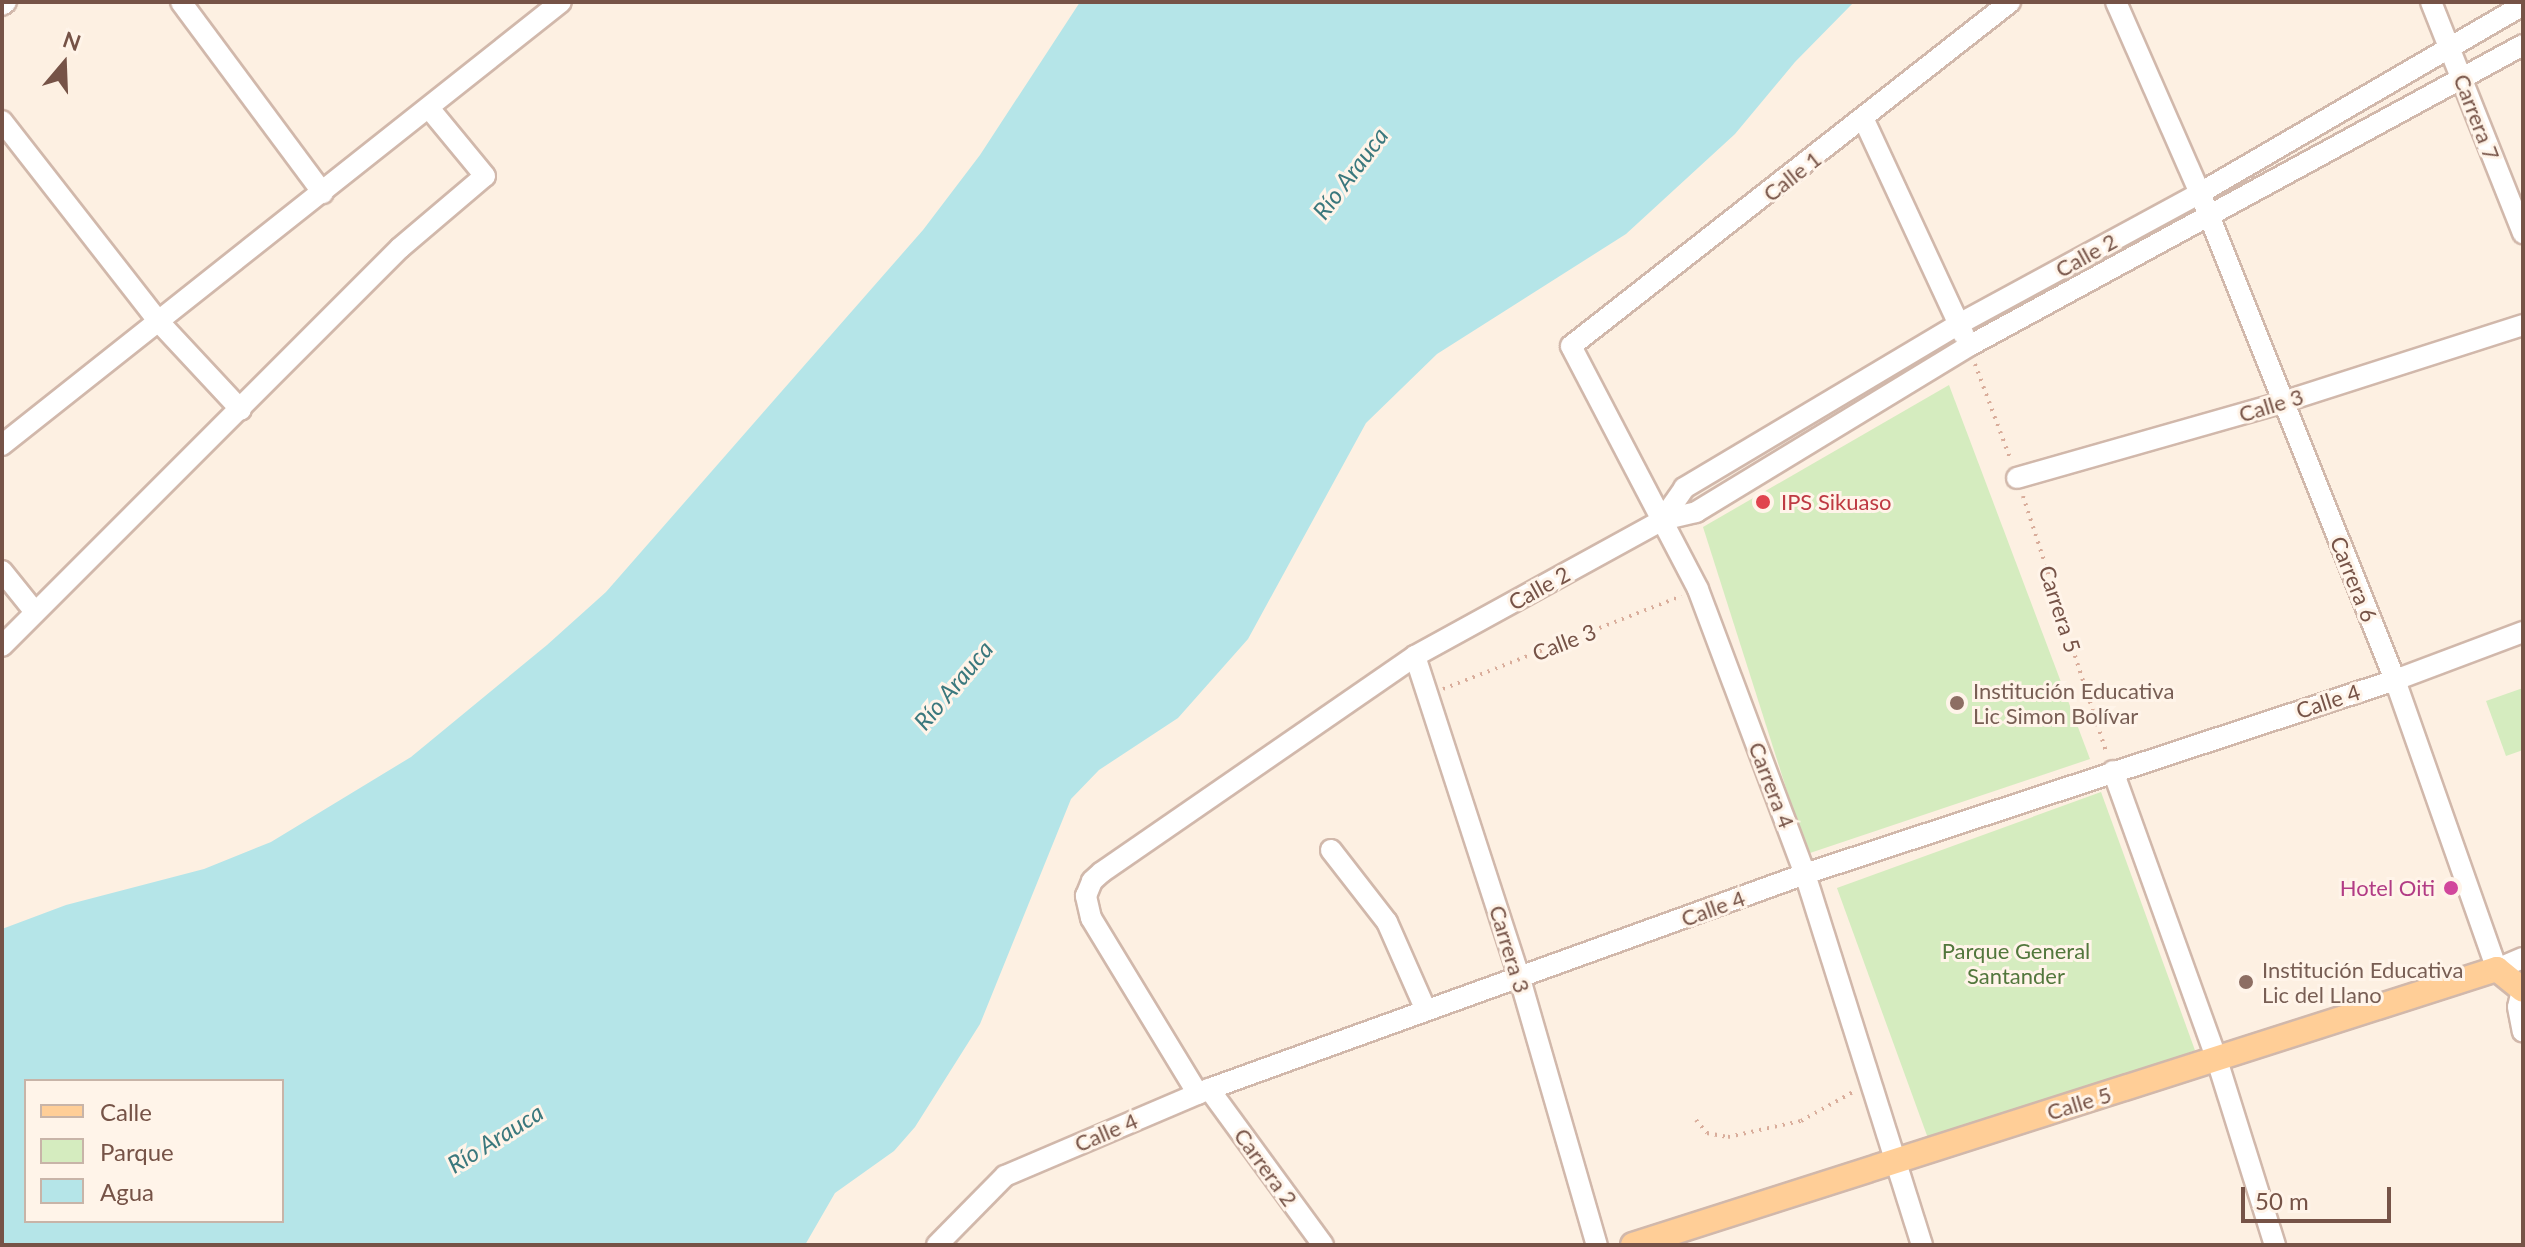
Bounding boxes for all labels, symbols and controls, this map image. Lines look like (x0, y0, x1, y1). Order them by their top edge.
north arrow (24, 24, 104, 104)
text: N (60, 25, 84, 56)
street label: Carrera 7 (2449, 70, 2505, 164)
water label: Río Arauca (1306, 121, 1394, 225)
street label: Calle 1 (1758, 145, 1826, 207)
street label: Calle 2 (2051, 227, 2121, 283)
street label: Calle 3 (2236, 383, 2306, 427)
place label: IPS Sikuaso (1781, 489, 1891, 515)
marker: IPS Sikuaso (1752, 491, 1774, 513)
street label: Carrera 6 (2325, 532, 2383, 626)
street label: Calle 2 (1504, 560, 1574, 616)
street label: Carrera 5 (2034, 562, 2086, 656)
street label: Calle 3 (1528, 618, 1600, 666)
water label: Río Arauca (907, 634, 999, 736)
place label: Institución Educativa Lic Simon Bolívar (1973, 677, 2174, 728)
street label: Calle 4 (2293, 678, 2363, 724)
marker: Institución Educativa Lic Simon Bolívar (1948, 694, 1966, 712)
street label: Carrera 4 (1744, 738, 1800, 832)
place label: Hotel Oiti (2340, 875, 2435, 901)
marker: Hotel Oiti (2442, 879, 2460, 897)
street label: Calle 4 (1677, 884, 1749, 932)
street label: Carrera 3 (1484, 902, 1536, 996)
park label: Parque General Santander (1942, 937, 2090, 988)
place label: Institución Educativa Lic del Llano (2262, 956, 2463, 1008)
marker: Institución Educativa Lic del Llano (2237, 973, 2255, 991)
legend (24, 1079, 284, 1223)
street label: Calle 5 (2044, 1081, 2114, 1125)
text: Calle (100, 1097, 152, 1126)
water label: Río Arauca (442, 1097, 548, 1179)
street label: Calle 4 (1070, 1107, 1142, 1157)
street label: Carrera 2 (1229, 1123, 1303, 1211)
text: Parque (100, 1137, 174, 1166)
scale bar (2245, 1171, 2395, 1221)
text: Agua (100, 1177, 154, 1206)
text: 50 m (2255, 1186, 2309, 1215)

